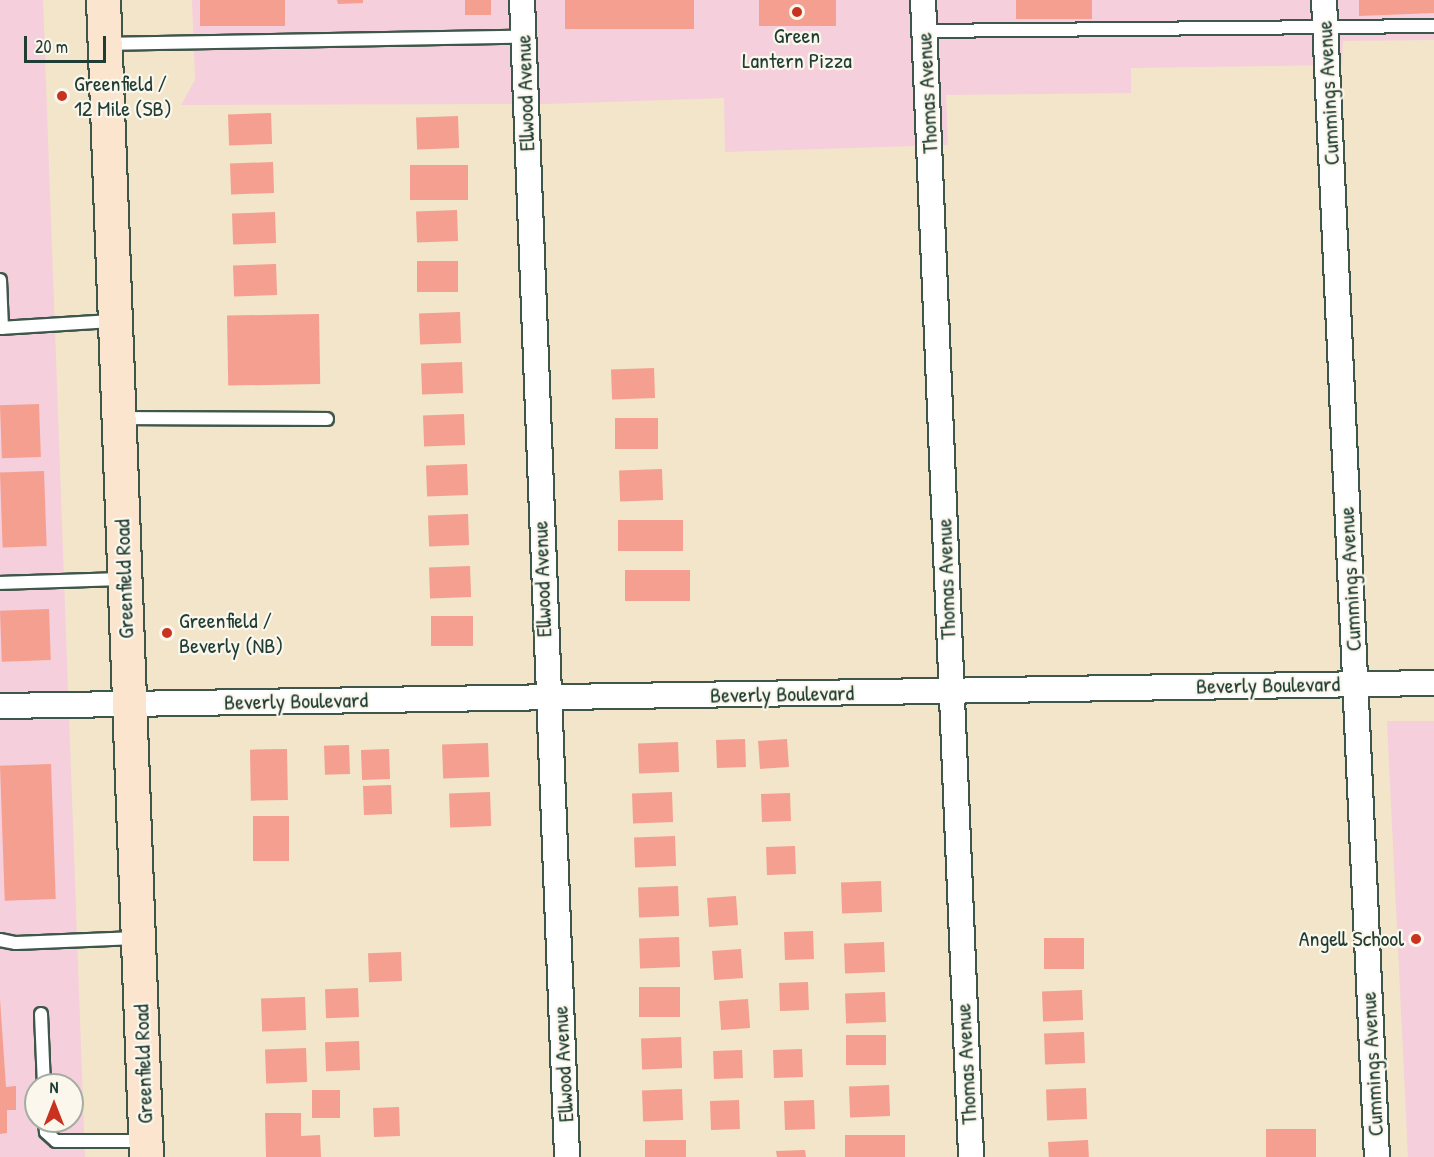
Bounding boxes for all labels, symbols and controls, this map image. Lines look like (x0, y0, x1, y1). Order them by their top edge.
marker: Green Lantern Pizza (790, 5, 804, 19)
street label: Cummings Avenue (1311, 20, 1345, 166)
place label: Green Lantern Pizza (742, 22, 852, 74)
scale bar (27, 24, 110, 62)
street label: Thomas Avenue (911, 32, 943, 154)
text: 20 m (35, 34, 68, 59)
street label: Ellwood Avenue (510, 34, 540, 152)
place label: Greenfield / 12 Mile (SB) (74, 70, 172, 122)
marker: Greenfield / 12 Mile (SB) (55, 89, 69, 103)
street label: Cummings Avenue (1333, 506, 1367, 652)
street label: Thomas Avenue (931, 518, 961, 640)
street label: Greenfield Road (109, 519, 139, 639)
street label: Ellwood Avenue (527, 520, 557, 638)
place label: Greenfield / Beverly (NB) (179, 607, 283, 658)
marker: Greenfield / Beverly (NB) (160, 626, 174, 640)
street label: Beverly Boulevard (1196, 671, 1340, 699)
street label: Beverly Boulevard (710, 680, 854, 708)
street label: Beverly Boulevard (224, 687, 368, 715)
place label: Angell School (1299, 926, 1404, 952)
marker: Angell School (1409, 932, 1423, 946)
street label: Cummings Avenue (1355, 991, 1389, 1137)
street label: Thomas Avenue (950, 1003, 982, 1125)
street label: Greenfield Road (128, 1004, 158, 1124)
street label: Ellwood Avenue (547, 1005, 579, 1123)
north arrow (24, 1073, 84, 1133)
text: N (50, 1076, 58, 1098)

